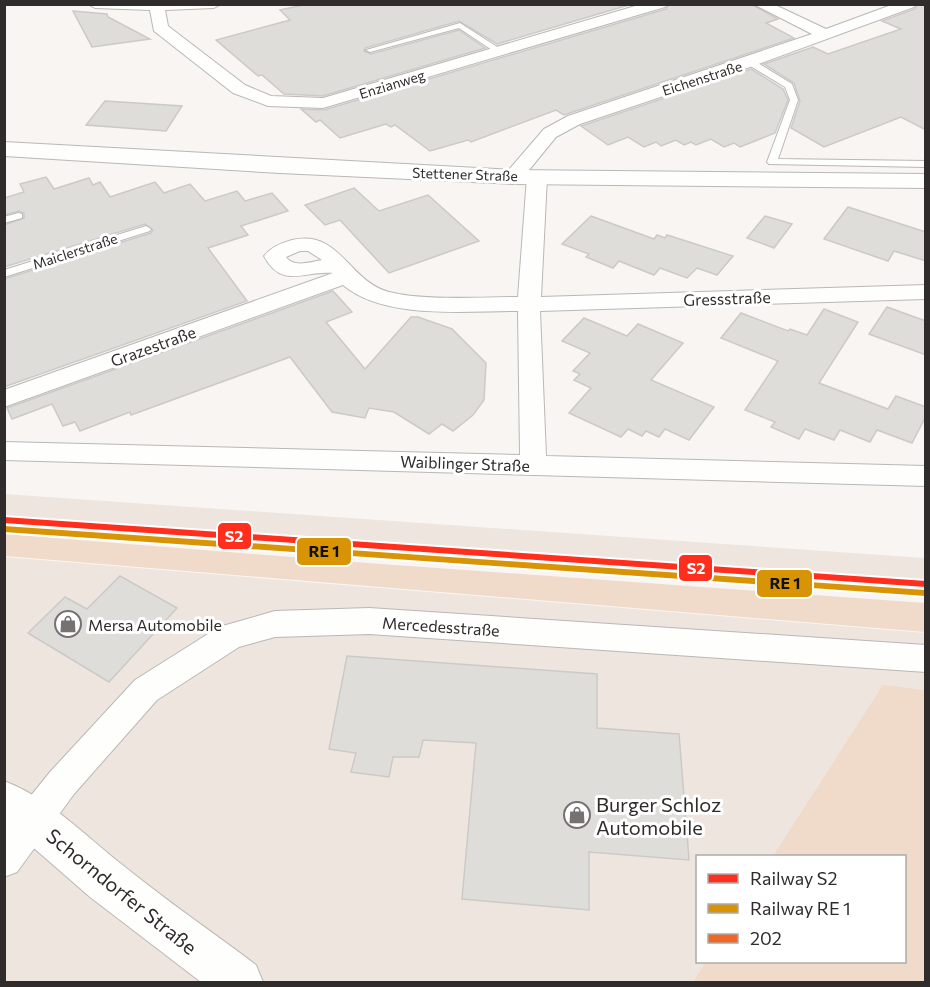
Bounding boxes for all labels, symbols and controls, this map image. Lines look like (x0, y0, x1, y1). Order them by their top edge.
street label: Eichenstraße (660, 57, 744, 99)
street label: Enzianweg (357, 66, 427, 102)
street label: Stettener Straße (412, 164, 518, 184)
street label: Maiclerstraße (30, 229, 120, 273)
street label: Gressstraße (683, 287, 771, 309)
street label: Grazestraße (108, 322, 198, 370)
street label: Waiblinger Straße (400, 451, 530, 475)
line badge: S2 (217, 522, 252, 550)
text: S2 (225, 526, 243, 545)
line badge: RE 1 (296, 537, 352, 566)
text: RE 1 (309, 541, 339, 560)
line badge: S2 (678, 554, 713, 582)
text: S2 (687, 558, 705, 577)
line badge: RE 1 (756, 569, 813, 598)
text: RE 1 (770, 573, 800, 592)
shop icon: Mersa Automobile (53, 609, 83, 639)
street label: Mercedesstraße (382, 612, 500, 640)
place label: Mersa Automobile (88, 615, 222, 634)
place label: Burger Schloz Automobile (596, 792, 721, 839)
shop icon: Burger Schloz Automobile (562, 800, 592, 830)
street label: Schorndorfer Straße (42, 823, 202, 959)
legend (696, 855, 906, 963)
text: Railway S2 (750, 867, 837, 889)
text: Railway RE 1 (750, 897, 851, 919)
text: 202 (750, 927, 782, 949)

